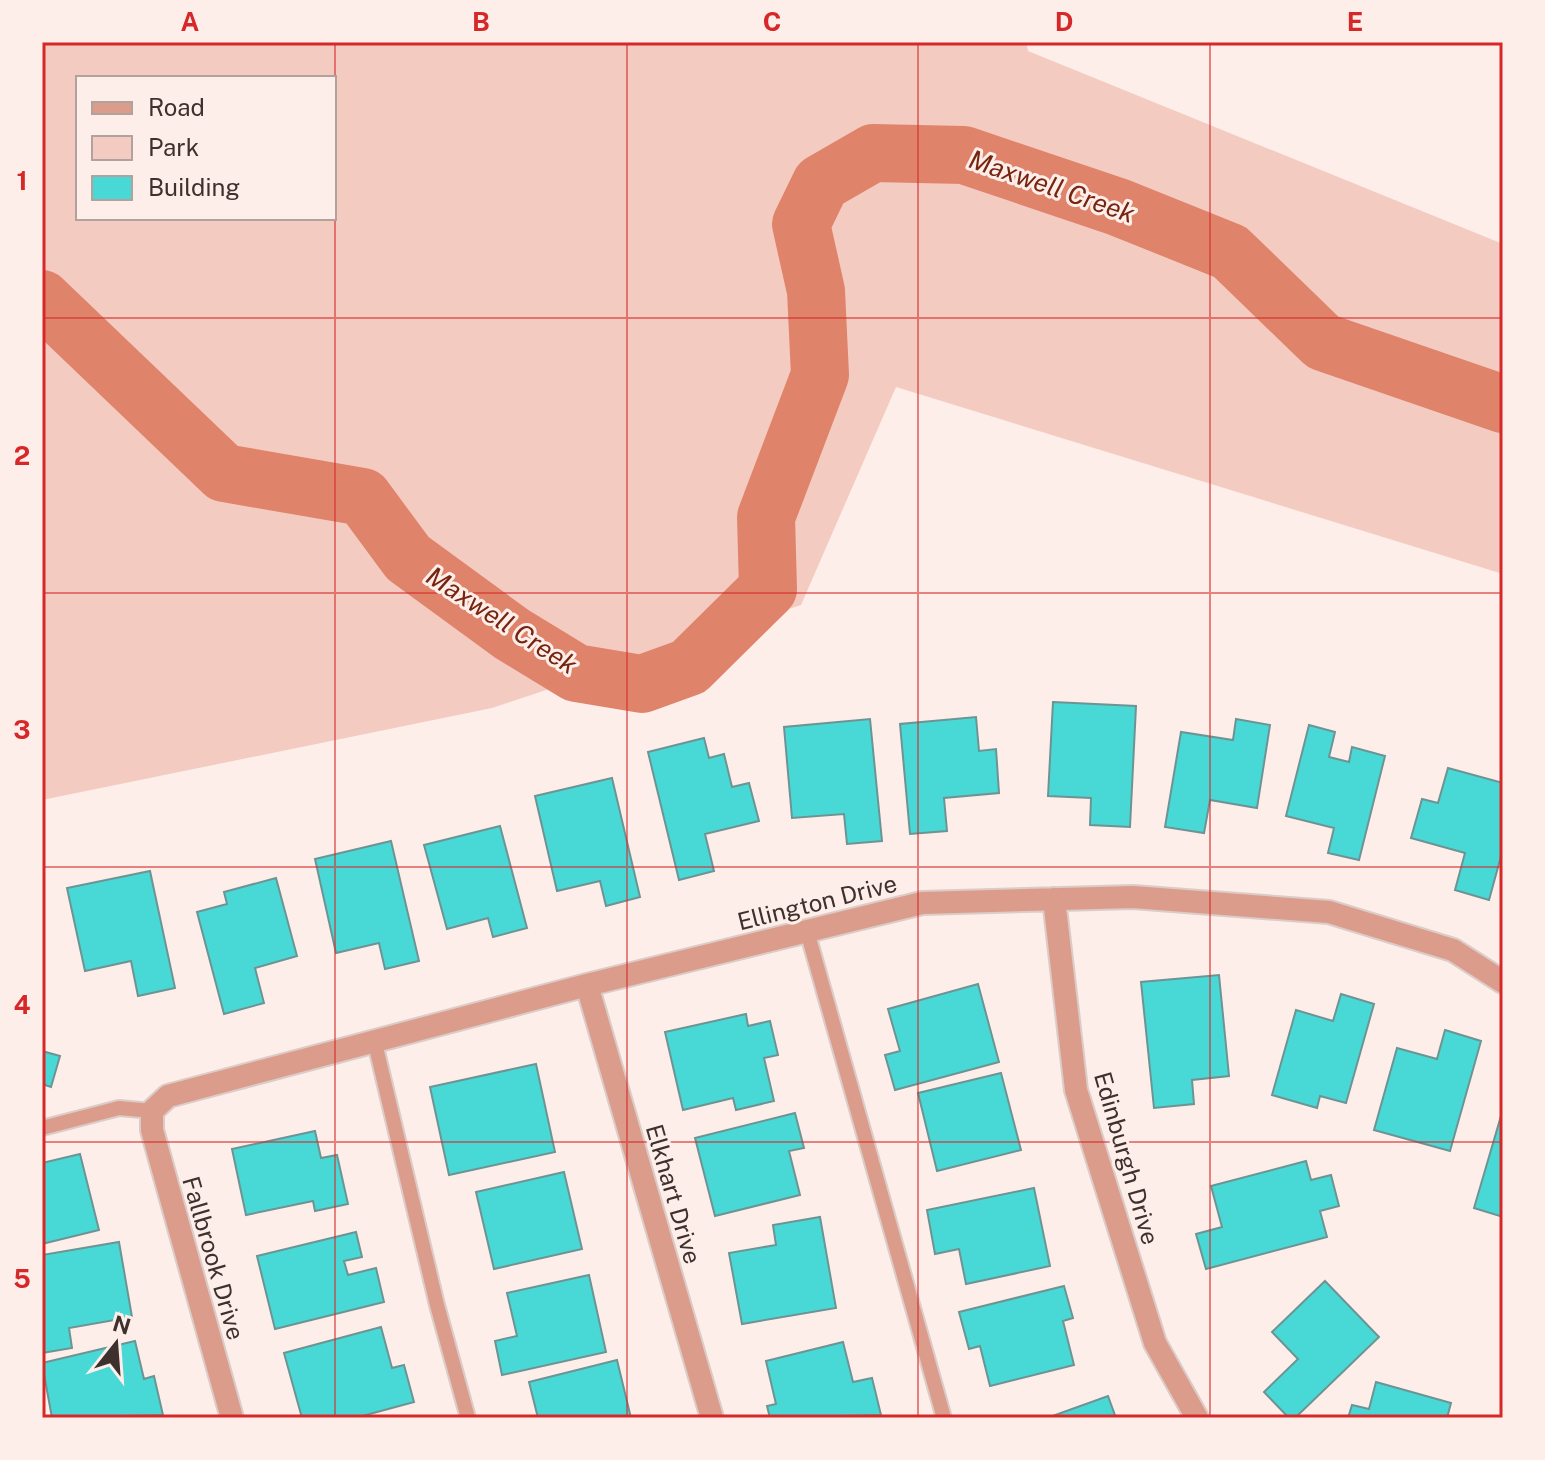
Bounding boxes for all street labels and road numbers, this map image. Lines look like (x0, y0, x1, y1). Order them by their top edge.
street label: Ellington Drive (734, 869, 900, 935)
street label: Edinburgh Drive (1089, 1068, 1165, 1248)
street label: Elkhart Drive (641, 1121, 707, 1267)
street label: Fallbrook Drive (177, 1173, 251, 1343)

